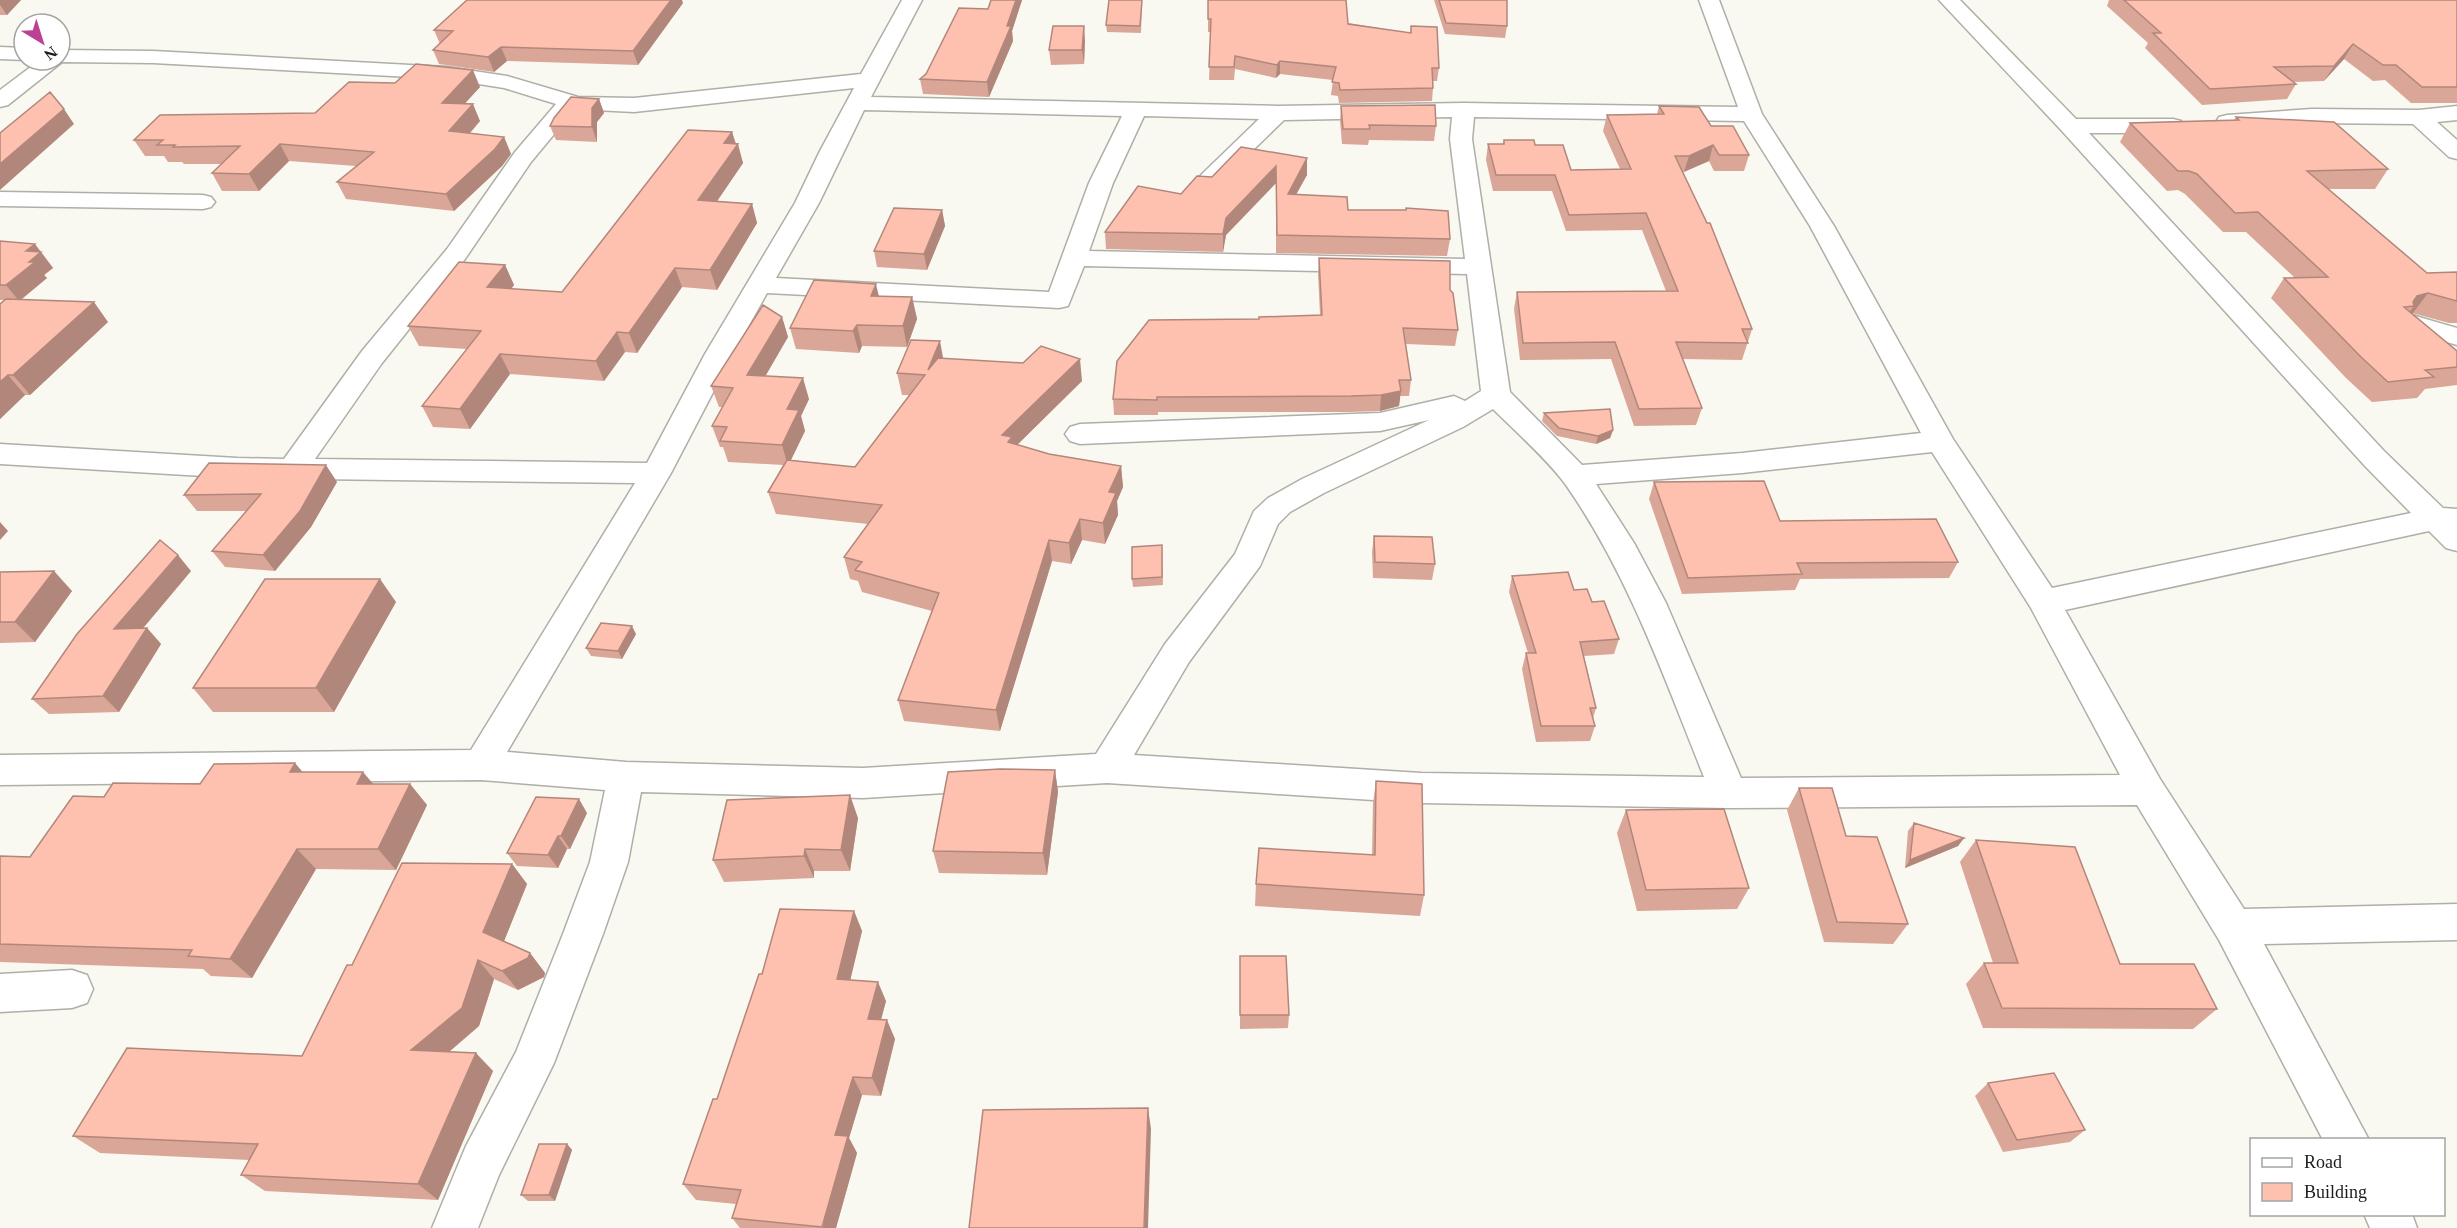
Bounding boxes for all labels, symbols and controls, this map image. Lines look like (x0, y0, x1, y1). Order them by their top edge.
north arrow (12, 12, 72, 72)
text: N (41, 43, 61, 64)
legend (2250, 1138, 2445, 1216)
text: Road (2304, 1152, 2342, 1172)
text: Building (2304, 1182, 2367, 1202)

